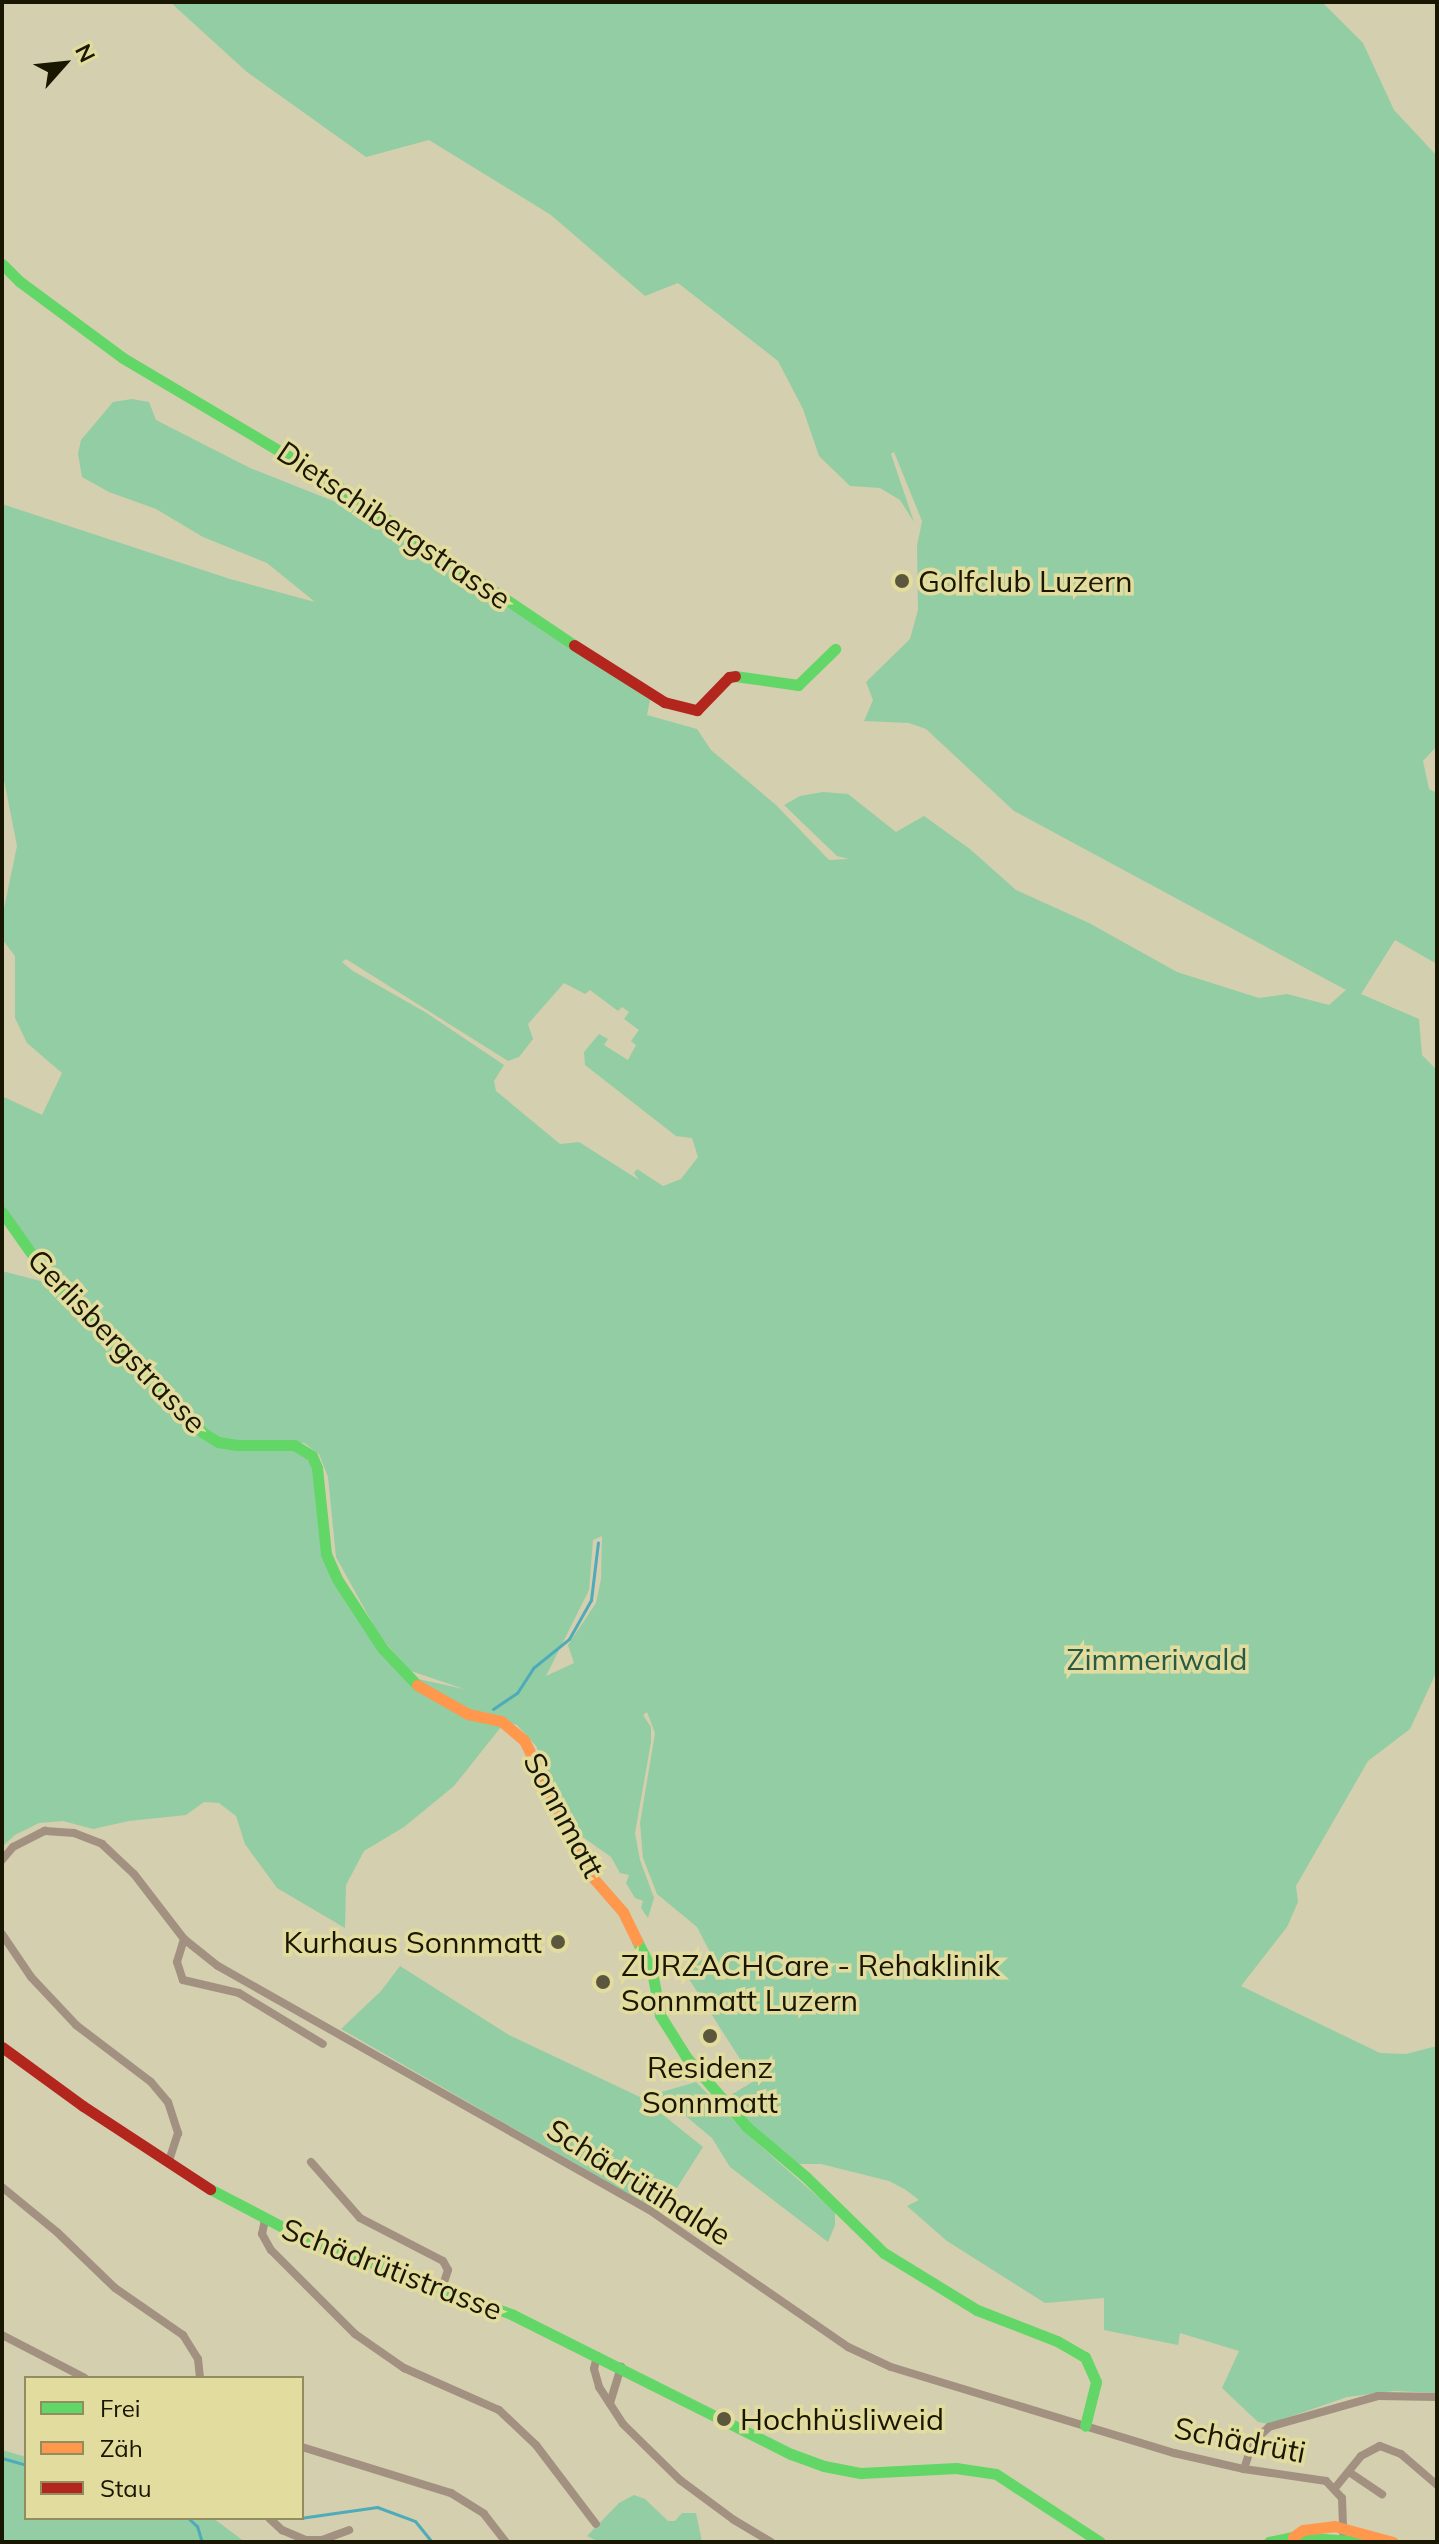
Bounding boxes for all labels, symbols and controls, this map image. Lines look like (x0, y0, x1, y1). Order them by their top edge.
north arrow (24, 24, 104, 104)
text: N (69, 39, 102, 67)
street label: Dietschibergstrasse (270, 433, 518, 617)
place label: Golfclub Luzern (918, 563, 1132, 599)
marker: Golfclub Luzern (893, 572, 911, 590)
street label: Gerlisbergstrasse (20, 1242, 214, 1440)
park label: Zimmeriwald (1067, 1641, 1247, 1677)
street label: Sonnmatt (516, 1747, 612, 1883)
place label: Kurhaus Sonnmatt (284, 1924, 542, 1960)
marker: Kurhaus Sonnmatt (549, 1933, 567, 1951)
place label: ZURZACHCare - Rehaklinik Sonnmatt Luzern (621, 1947, 1000, 2018)
marker: ZURZACHCare - Rehaklinik Sonnmatt Luzern (592, 1971, 614, 1993)
marker: Residenz Sonnmatt (701, 2027, 719, 2045)
place label: Residenz Sonnmatt (642, 2049, 778, 2120)
street label: Schädrütihalde (540, 2111, 738, 2253)
street label: Schädrütistrasse (277, 2210, 507, 2328)
legend (24, 2376, 304, 2520)
text: Frei (100, 2393, 141, 2423)
place label: Hochhüsliweid (740, 2401, 944, 2437)
marker: Hochhüsliweid (715, 2410, 733, 2428)
street label: Schädrüti (1171, 2410, 1309, 2470)
text: Zäh (100, 2433, 143, 2463)
text: Stau (100, 2473, 152, 2503)

